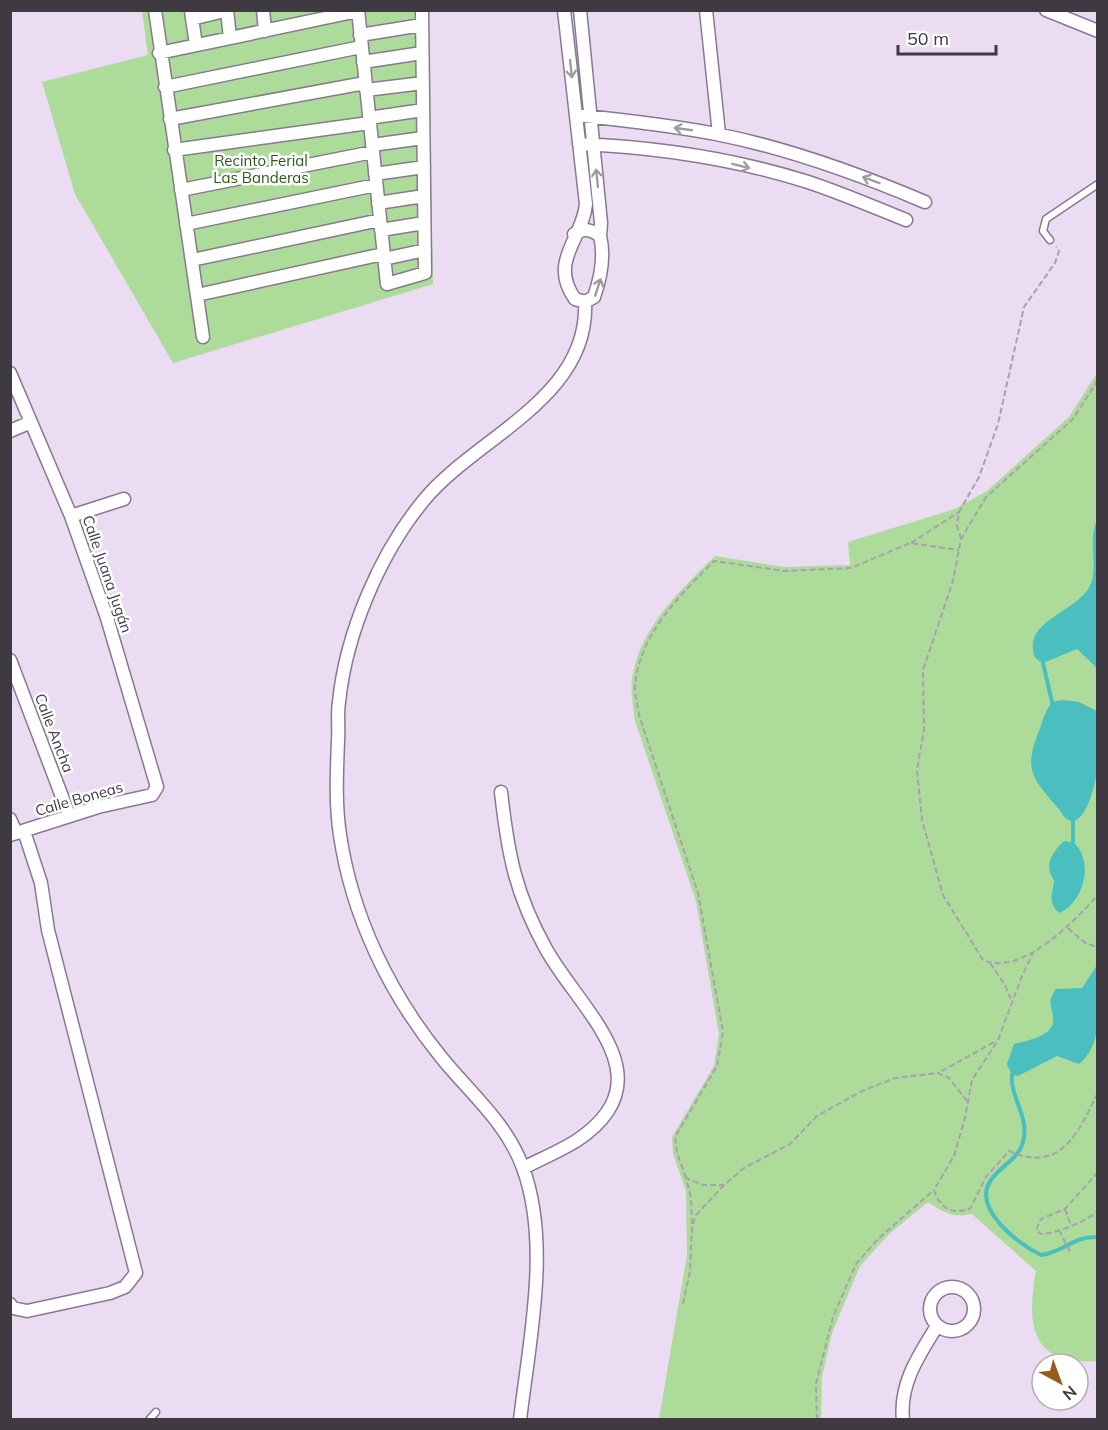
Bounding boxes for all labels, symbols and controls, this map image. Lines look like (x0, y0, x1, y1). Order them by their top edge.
scale bar (898, 18, 996, 56)
text: 50 m (907, 27, 949, 50)
one-way arrow (566, 58, 577, 78)
one-way arrow (674, 123, 694, 134)
park label: Recinto Ferial Las Banderas (213, 151, 309, 187)
one-way arrow (731, 160, 750, 172)
one-way arrow (591, 168, 602, 188)
one-way arrow (862, 173, 881, 184)
one-way arrow (593, 278, 604, 296)
street label: Calle Juana Jugán (78, 513, 136, 635)
street label: Calle Ancha (31, 691, 78, 775)
street label: Calle Boneas (33, 777, 125, 820)
north arrow (1030, 1352, 1090, 1412)
text: N (1059, 1382, 1081, 1405)

